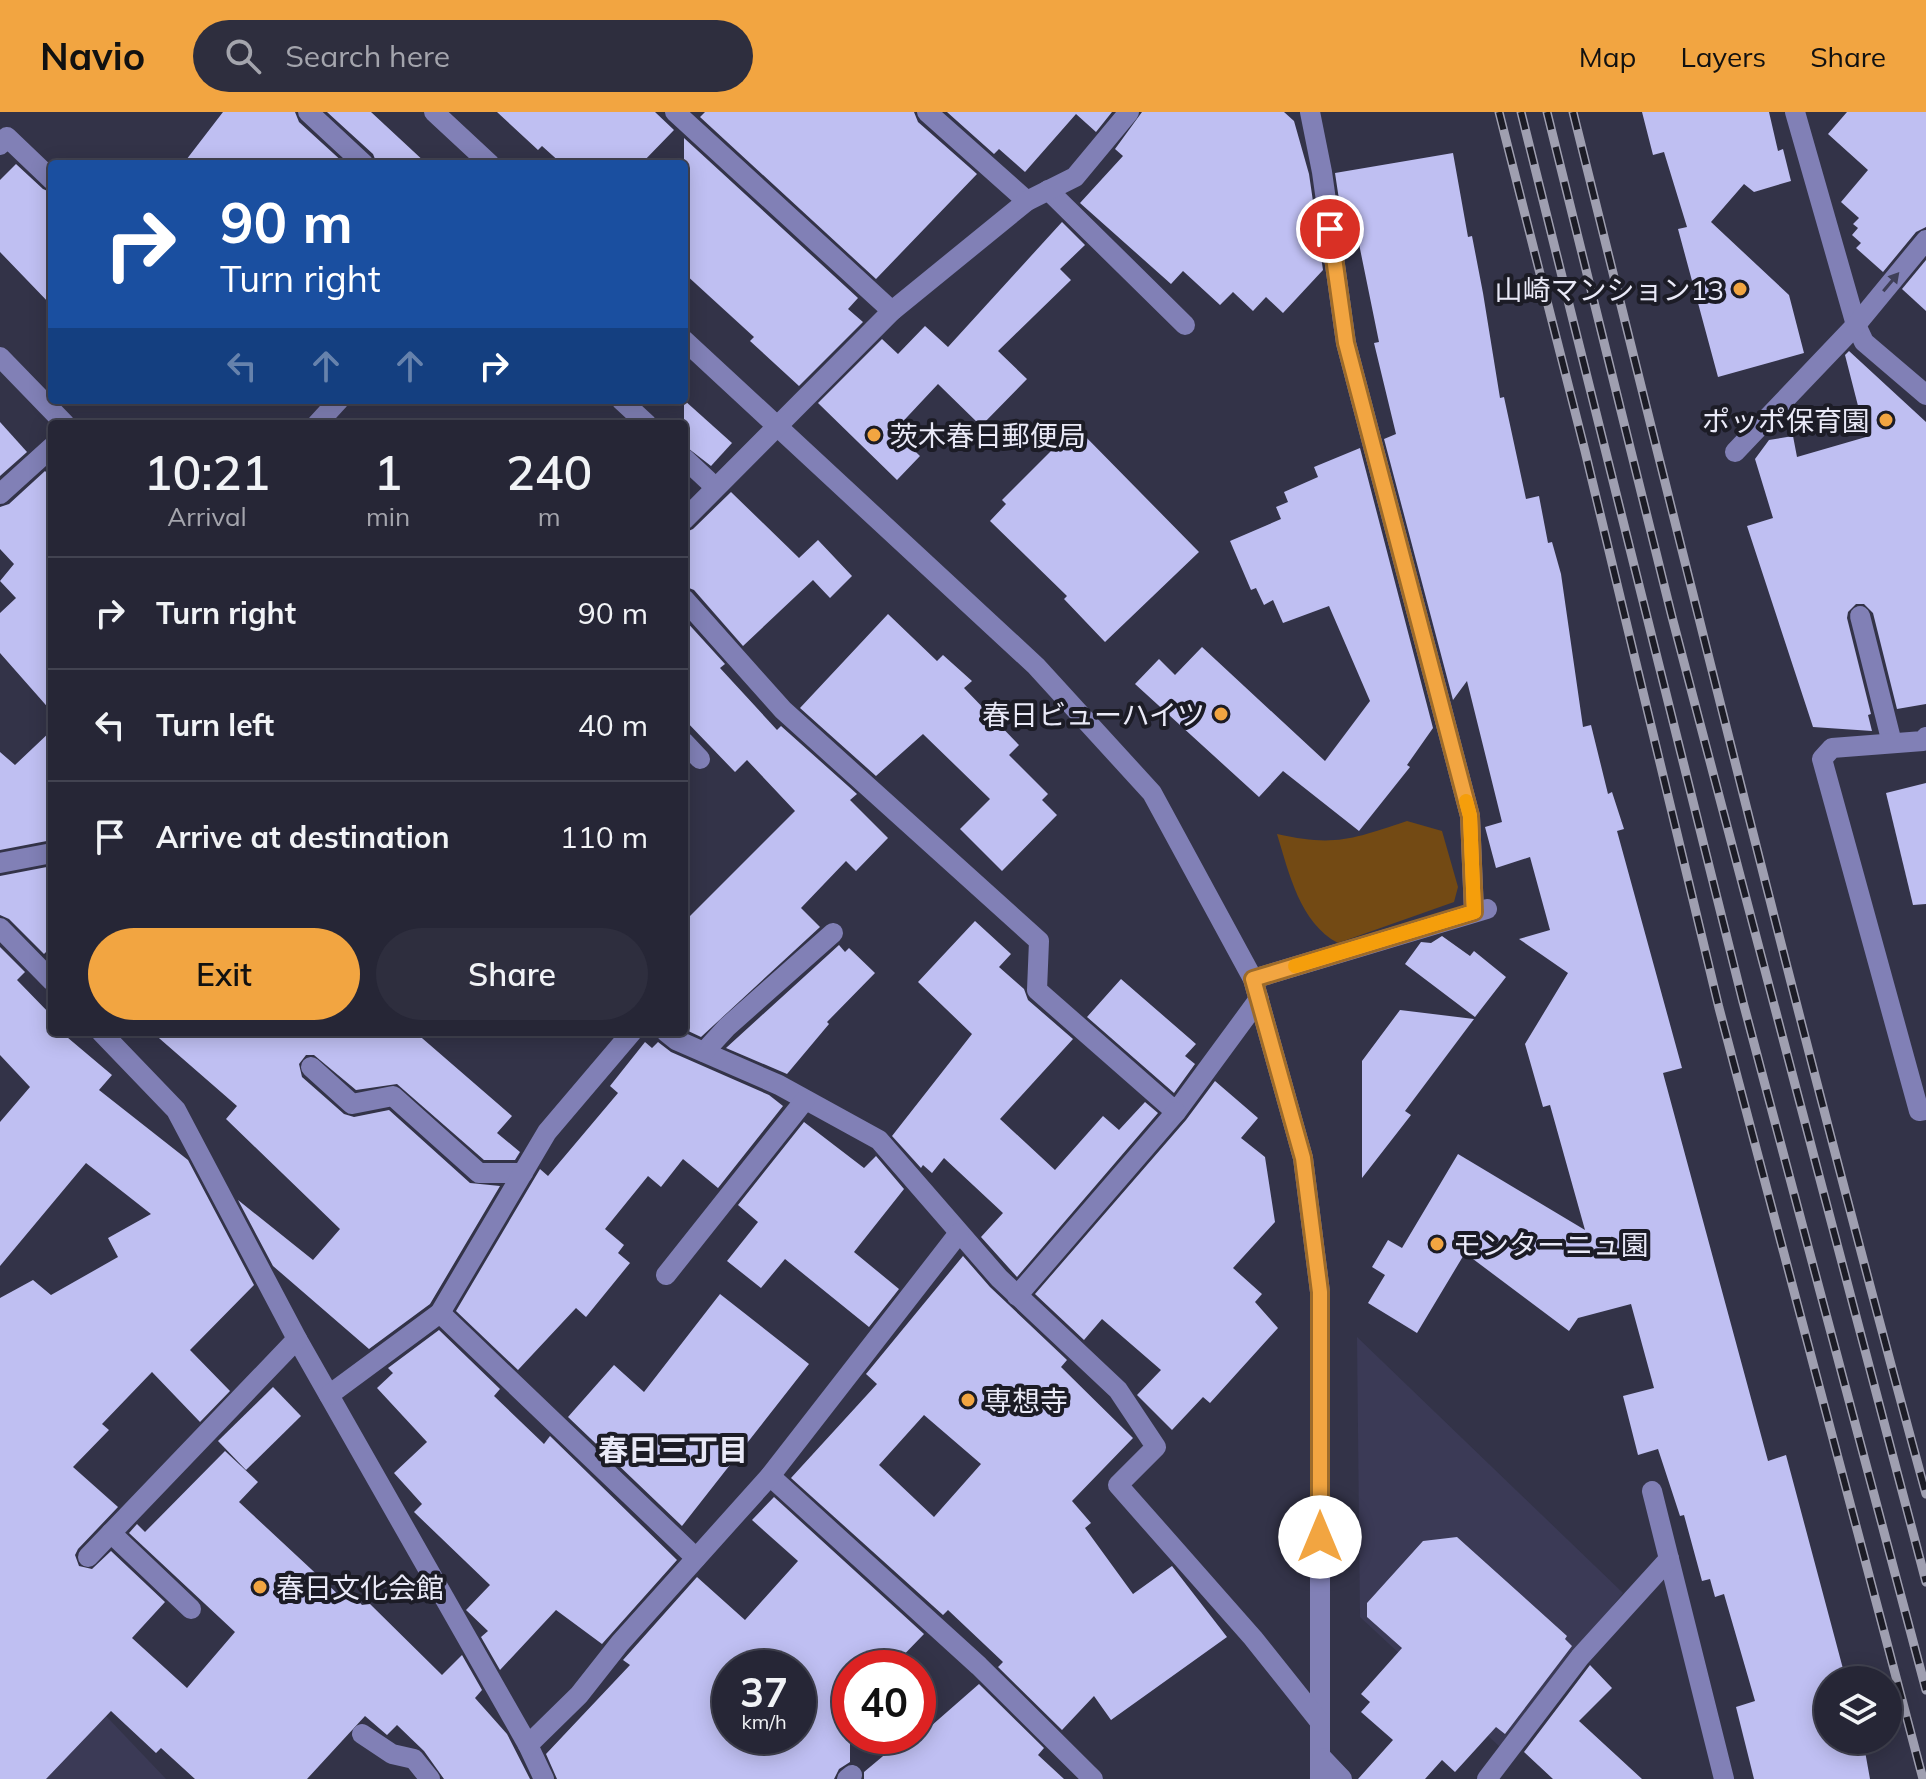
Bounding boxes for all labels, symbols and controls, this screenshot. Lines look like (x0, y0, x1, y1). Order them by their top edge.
search box (193, 20, 753, 92)
text: Navio (40, 32, 145, 80)
icon: search (221, 34, 265, 78)
text: Search here (285, 37, 450, 75)
text: Map (1579, 39, 1636, 74)
text: Layers (1680, 39, 1766, 74)
text: Share (1810, 39, 1886, 74)
text: 90 m (220, 187, 353, 257)
icon: right (88, 192, 192, 296)
pin (1296, 195, 1364, 263)
icon: arrive (1308, 207, 1352, 251)
text: Turn right (220, 256, 381, 301)
place label: 山崎マンション13 (1494, 272, 1724, 307)
one-way arrow (1882, 273, 1899, 293)
marker: 山崎マンション13 (1731, 280, 1749, 298)
icon: left (220, 344, 264, 388)
icon: ahead (304, 344, 348, 388)
icon: ahead (388, 344, 432, 388)
icon: right (472, 344, 516, 388)
place label: ポッポ保育園 (1702, 403, 1870, 438)
marker: ポッポ保育園 (1877, 411, 1895, 429)
place label: 茨木春日郵便局 (890, 418, 1086, 453)
marker: 茨木春日郵便局 (865, 426, 883, 444)
text: 10:21 (144, 442, 270, 502)
text: 1 (374, 442, 402, 502)
text: 240 (506, 442, 592, 502)
text: Arrival (167, 500, 247, 533)
text: min (366, 500, 410, 533)
text: m (538, 500, 561, 533)
icon: right (88, 591, 132, 635)
text: Turn right (156, 594, 296, 632)
text: 90 m (578, 594, 648, 632)
place label: 春日ビューハイツ (982, 697, 1205, 732)
icon: left (88, 703, 132, 747)
marker: 春日ビューハイツ (1212, 705, 1230, 723)
text: Turn left (156, 706, 274, 744)
text: 40 m (578, 706, 648, 744)
icon: arrive (88, 815, 132, 859)
text: Arrive at destination (156, 818, 450, 856)
text: 110 m (560, 818, 648, 856)
button: Exit (88, 928, 360, 1020)
button: Share (376, 928, 648, 1020)
place label: モンターニュ園 (1453, 1227, 1649, 1262)
marker: モンターニュ園 (1428, 1235, 1446, 1253)
place label: 専想寺 (984, 1383, 1068, 1418)
marker: 専想寺 (959, 1391, 977, 1409)
district label: 春日三丁目 (598, 1431, 748, 1469)
position arrow (1278, 1495, 1362, 1579)
place label: 春日文化会館 (276, 1570, 444, 1605)
marker: 春日文化会館 (251, 1578, 269, 1596)
speed limit sign: 40 (832, 1650, 936, 1754)
map controls (1814, 1666, 1902, 1754)
button: layers (1814, 1666, 1902, 1754)
text: 37 (740, 1667, 788, 1717)
text: km/h (741, 1709, 787, 1734)

